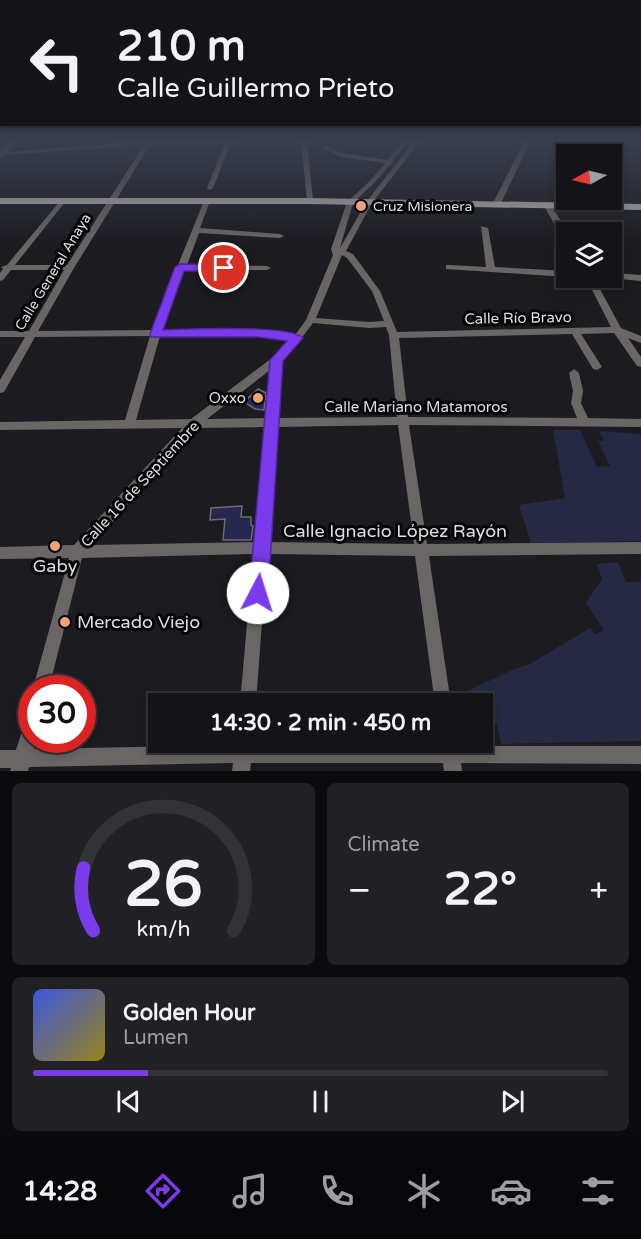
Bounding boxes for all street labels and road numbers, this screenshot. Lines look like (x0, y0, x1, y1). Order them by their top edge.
street label: Calle General Anaya (11, 210, 95, 334)
street label: Calle Río Bravo (464, 308, 572, 328)
street label: Calle Mariano Matamoros (324, 398, 508, 416)
street label: Calle 16 de Septiembre (77, 417, 203, 551)
street label: Calle Ignacio López Rayón (283, 520, 507, 542)

